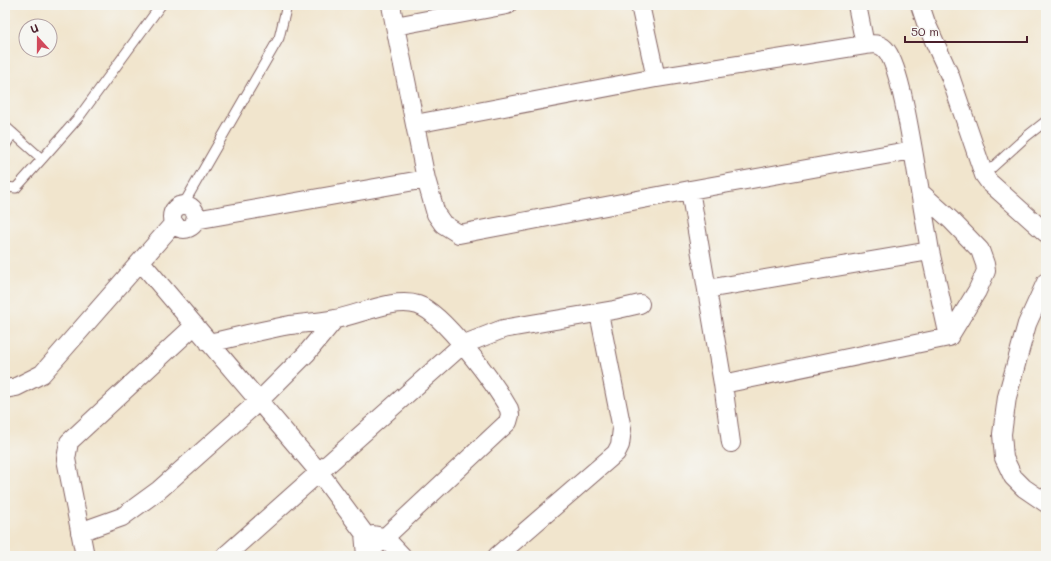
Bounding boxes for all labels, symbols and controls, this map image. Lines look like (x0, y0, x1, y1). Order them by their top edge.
north arrow (18, 18, 58, 58)
scale bar (905, 18, 1027, 44)
text: U (28, 20, 41, 37)
text: 50 m (911, 23, 939, 39)

